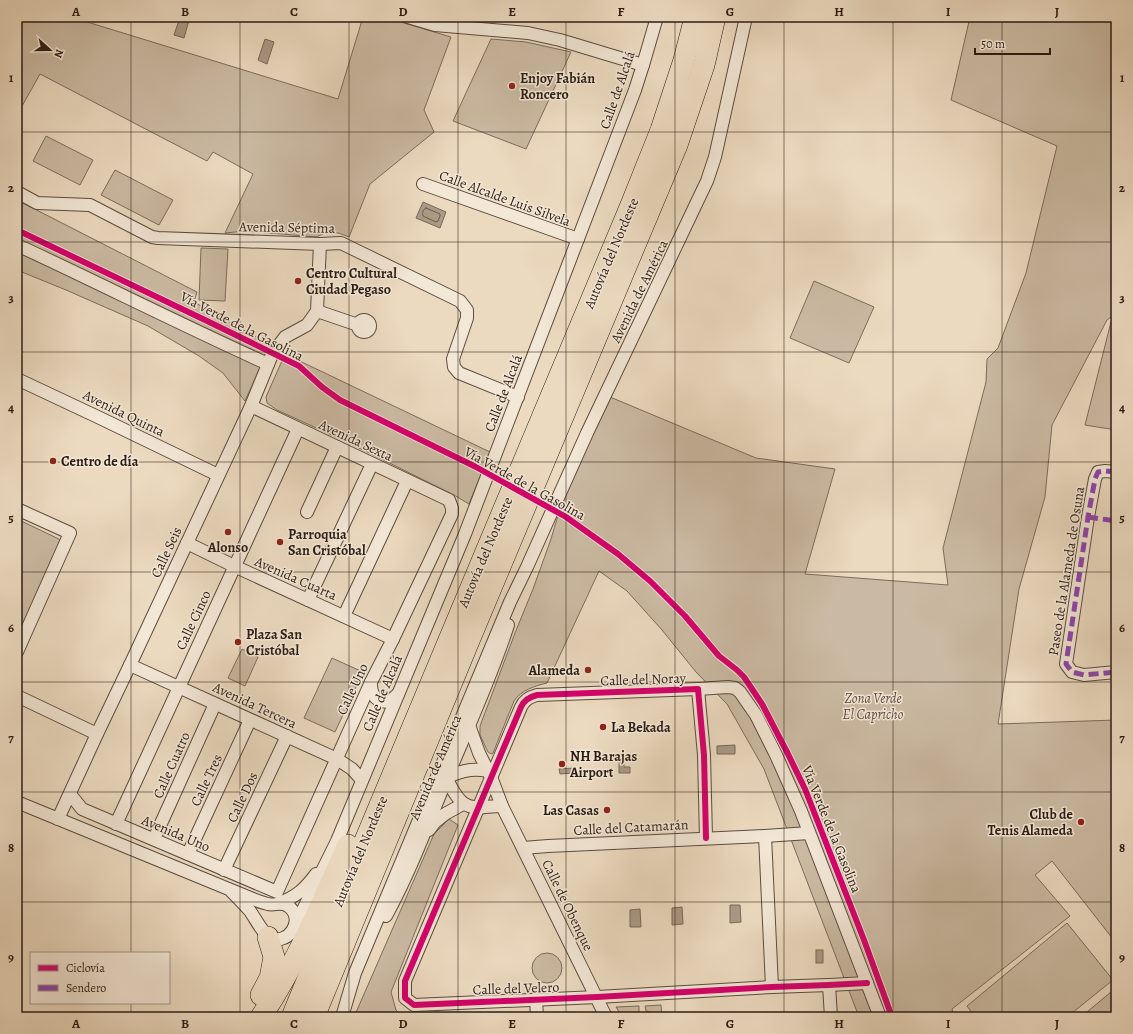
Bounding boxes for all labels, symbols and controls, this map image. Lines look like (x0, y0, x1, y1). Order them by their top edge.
text: A (71, 3, 81, 20)
text: B (181, 3, 189, 20)
text: C (290, 3, 298, 20)
text: D (398, 3, 408, 20)
text: E (508, 3, 516, 20)
text: F (618, 3, 625, 20)
text: G (726, 3, 734, 20)
text: H (834, 3, 844, 20)
text: I (946, 3, 951, 20)
text: J (1055, 3, 1059, 20)
north arrow (30, 30, 70, 70)
scale bar (975, 30, 1050, 56)
text: 50 m (981, 36, 1005, 52)
text: N (50, 47, 67, 60)
street label: Calle de Alcalá (595, 48, 640, 132)
text: 1 (9, 69, 14, 86)
place label: Enjoy Fabián Roncero (520, 69, 595, 104)
text: 1 (1120, 69, 1125, 86)
marker: Enjoy Fabián Roncero (507, 81, 517, 91)
street label: Calle Alcalde Luis Silvela (436, 166, 574, 231)
text: 2 (8, 179, 15, 196)
text: 2 (1119, 179, 1126, 196)
street label: Autovía del Nordeste (579, 195, 643, 312)
street label: Avenida Séptima (238, 217, 336, 238)
street label: Avenida de América (606, 236, 673, 347)
place label: Centro Cultural Ciudad Pegaso (306, 264, 397, 299)
marker: Centro Cultural Ciudad Pegaso (293, 276, 303, 286)
street label: Vía Verde de la Gasolina (176, 287, 307, 366)
text: 3 (8, 289, 14, 306)
text: 3 (1119, 289, 1125, 306)
street label: Calle de Alcalá (480, 351, 527, 435)
street label: Avenida Quinta (79, 385, 168, 442)
text: 4 (8, 399, 14, 416)
text: 4 (1119, 399, 1125, 416)
street label: Avenida Sexta (315, 415, 396, 466)
street label: Vía Verde de la Gasolina (460, 442, 589, 525)
place label: Centro de día (61, 452, 139, 471)
marker: Centro de día (48, 456, 58, 466)
street label: Paseo de la Alameda de Osuna (1044, 485, 1089, 657)
street label: Autovía del Nordeste (453, 494, 517, 611)
text: 5 (8, 509, 14, 526)
text: 5 (1119, 509, 1125, 526)
street label: Calle Seis (146, 524, 187, 581)
place label: Parroquia San Cristóbal (288, 525, 366, 560)
marker: Alonso (223, 527, 233, 537)
marker: Parroquia San Cristóbal (275, 537, 285, 547)
place label: Alonso (207, 538, 248, 557)
street label: Avenida Cuarta (251, 551, 340, 605)
street label: Calle Cinco (171, 587, 216, 653)
text: 6 (8, 619, 14, 636)
text: 6 (1119, 619, 1125, 636)
place label: Plaza San Cristóbal (246, 625, 302, 660)
marker: Plaza San Cristóbal (233, 637, 243, 647)
street label: Calle de Alcalá (358, 652, 407, 734)
street label: Calle Uno (332, 660, 373, 718)
place label: Alameda (527, 661, 580, 680)
marker: Alameda (583, 665, 593, 675)
street label: Calle del Noray (600, 668, 687, 690)
street label: Avenida Tercera (209, 677, 300, 733)
park label: Zona Verde El Capricho (843, 689, 904, 724)
street label: Avenida de América (404, 711, 466, 824)
place label: La Bekada (611, 718, 671, 737)
marker: La Bekada (598, 722, 608, 732)
text: 7 (8, 729, 14, 746)
street label: Calle Cuatro (148, 729, 195, 801)
text: 7 (1119, 729, 1125, 746)
place label: NH Barajas Airport (569, 747, 638, 782)
street label: Calle Tres (186, 751, 227, 809)
marker: NH Barajas Airport (557, 759, 567, 769)
street label: Vía Verde de la Gasolina (797, 762, 866, 896)
street label: Calle Dos (223, 769, 262, 826)
street label: Autovía del Nordeste (328, 793, 392, 910)
place label: Las Casas (543, 801, 599, 820)
marker: Las Casas (602, 805, 612, 815)
place label: Club de Tenis Alameda (988, 805, 1074, 840)
street label: Avenida Uno (138, 810, 213, 856)
street label: Calle del Catamarán (573, 815, 689, 840)
marker: Club de Tenis Alameda (1076, 817, 1086, 827)
text: 8 (8, 839, 14, 856)
text: 8 (1119, 839, 1125, 856)
street label: Calle de Obenque (537, 856, 598, 954)
text: 9 (8, 949, 14, 966)
text: 9 (1119, 949, 1125, 966)
legend (30, 952, 170, 1004)
text: Ciclovía (66, 960, 105, 976)
street label: Calle del Velero (472, 977, 560, 1000)
text: Sendero (66, 980, 106, 996)
text: A (71, 1015, 81, 1032)
text: B (181, 1015, 189, 1032)
text: C (290, 1015, 298, 1032)
text: D (398, 1015, 408, 1032)
text: E (508, 1015, 516, 1032)
text: F (618, 1015, 625, 1032)
text: G (726, 1015, 734, 1032)
text: H (834, 1015, 844, 1032)
text: I (946, 1015, 951, 1032)
text: J (1055, 1015, 1059, 1032)

